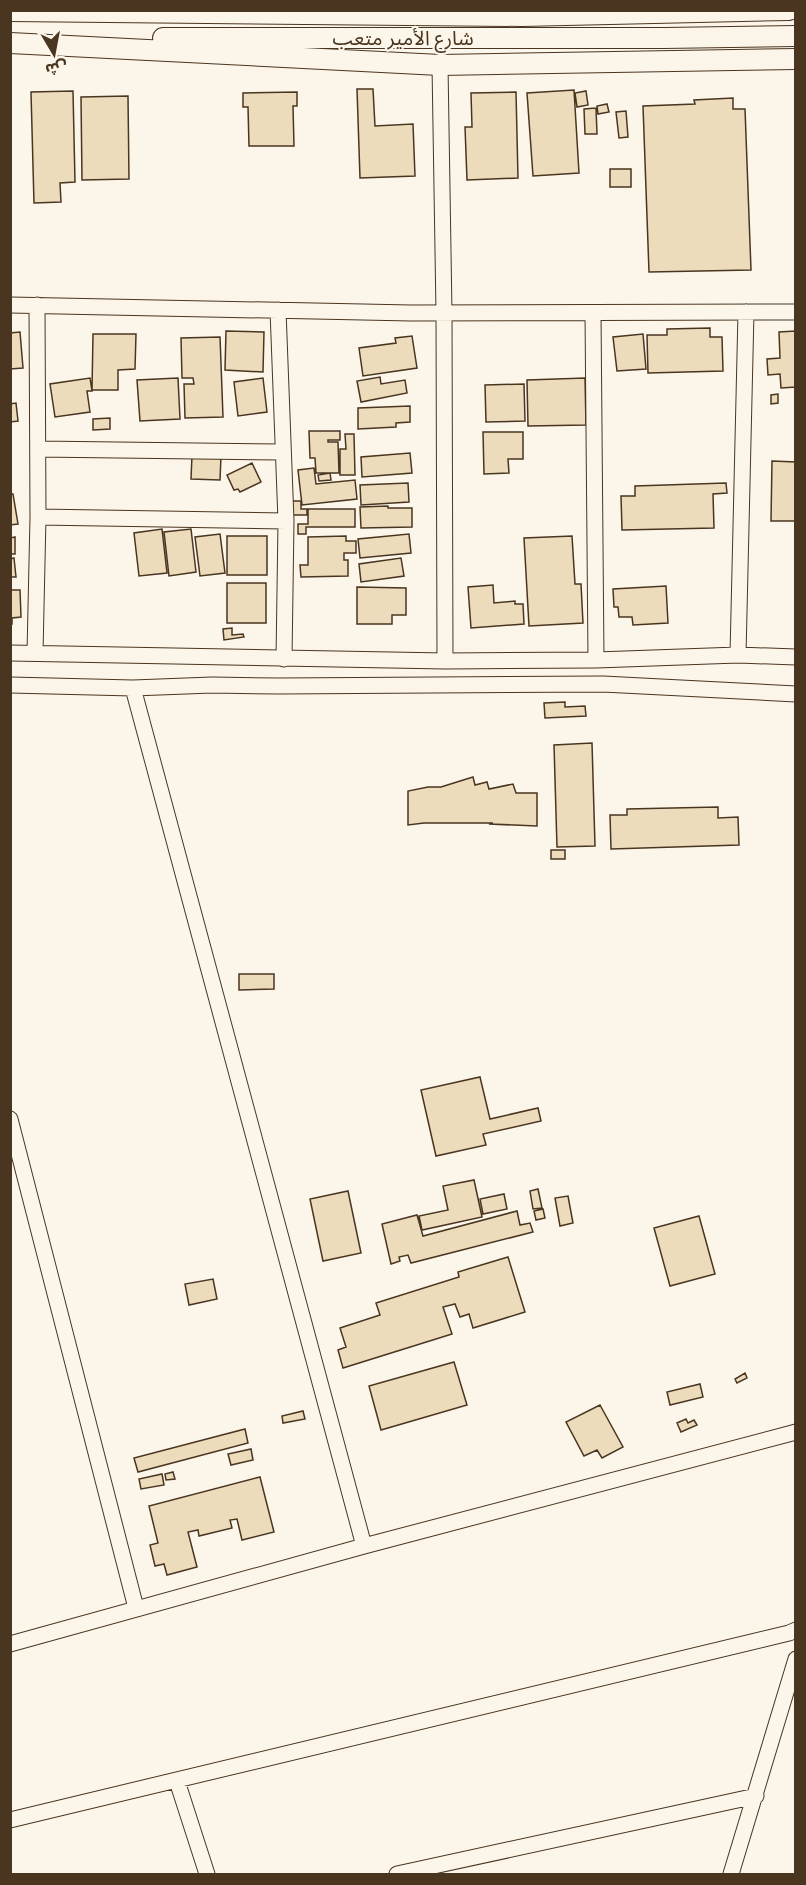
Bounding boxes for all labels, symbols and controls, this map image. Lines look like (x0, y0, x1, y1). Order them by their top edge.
north arrow (24, 24, 84, 84)
street label: شارع الأمير متعب (332, 26, 474, 53)
text: ش (44, 57, 69, 80)

